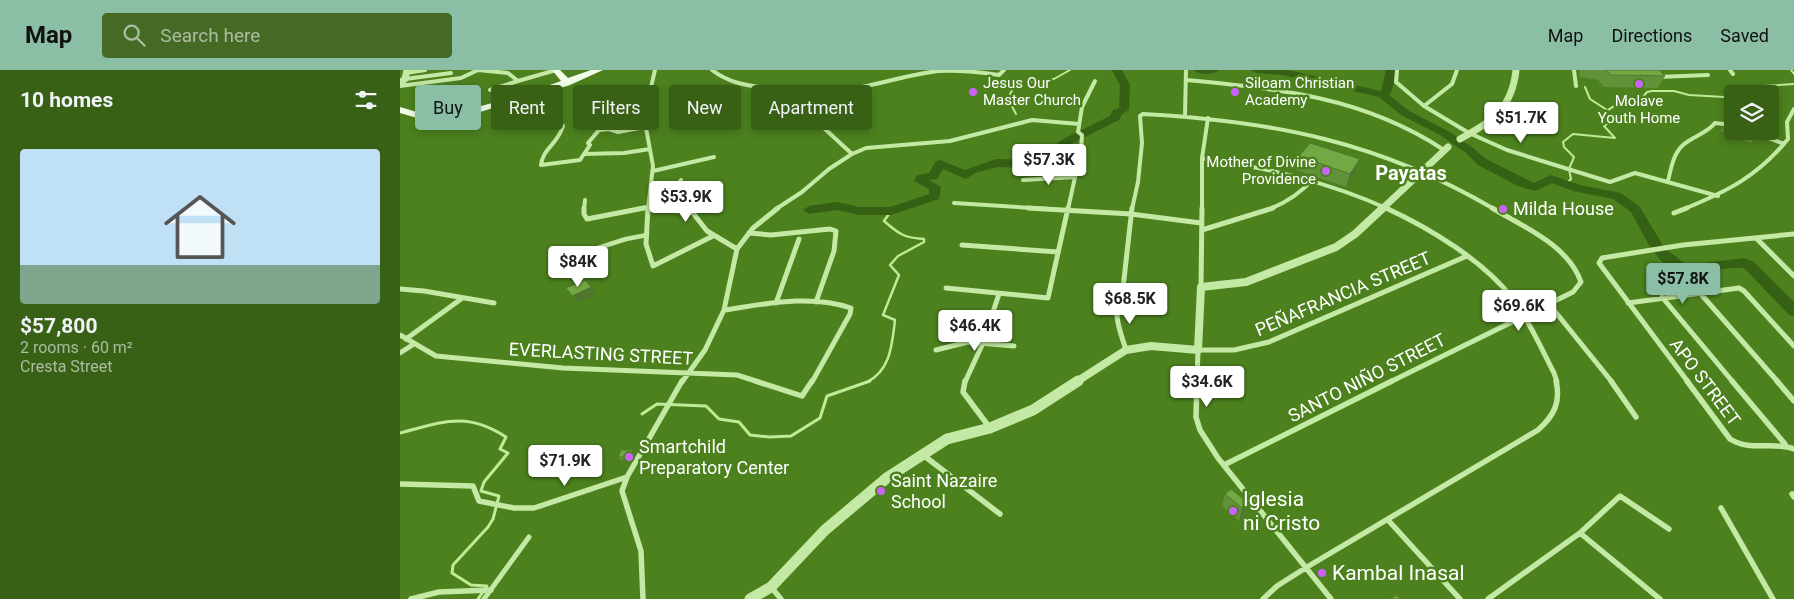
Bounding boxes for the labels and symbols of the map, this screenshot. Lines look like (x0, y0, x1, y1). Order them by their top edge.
place label: Jesus Our Master Church (983, 74, 1081, 109)
place label: Siloam Christian Academy (1245, 74, 1354, 109)
marker: Molave Youth Home (1633, 78, 1645, 90)
marker: Jesus Our Master Church (967, 86, 979, 98)
marker: Siloam Christian Academy (1229, 86, 1241, 98)
place label: Molave Youth Home (1598, 92, 1680, 127)
pin: $51.7K (1480, 102, 1562, 144)
pin: $57.3K (1008, 144, 1090, 186)
place label: Mother of Divine Providence (1206, 153, 1316, 188)
district label: Payatas (1375, 161, 1447, 185)
marker: Mother of Divine Providence (1320, 165, 1332, 177)
pin: $53.9K (645, 180, 727, 223)
place label: Milda House (1513, 198, 1614, 219)
marker: Milda House (1497, 203, 1509, 215)
pin: $84K (548, 246, 608, 288)
street label: PEÑAFRANCIA STREET (1252, 247, 1434, 340)
pin: $57.8K (1642, 262, 1724, 305)
pin: $68.5K (1089, 282, 1171, 325)
pin: $69.6K (1478, 290, 1560, 332)
pin: $46.4K (934, 310, 1016, 352)
street label: SANTO NIÑO STREET (1285, 329, 1449, 426)
street label: APO STREET (1666, 334, 1745, 430)
street label: EVERLASTING STREET (508, 338, 694, 369)
pin: $34.6K (1166, 366, 1248, 408)
place label: Smartchild Preparatory Center (639, 436, 789, 478)
pin: $71.9K (524, 444, 606, 487)
marker: Smartchild Preparatory Center (623, 451, 635, 463)
place label: Saint Nazaire School (891, 470, 997, 512)
marker: Saint Nazaire School (875, 485, 887, 497)
place label: Iglesia ni Cristo (1243, 487, 1320, 535)
marker: Iglesia ni Cristo (1227, 505, 1239, 517)
place label: Kambal Inasal (1332, 561, 1465, 585)
marker: Kambal Inasal (1316, 567, 1328, 579)

